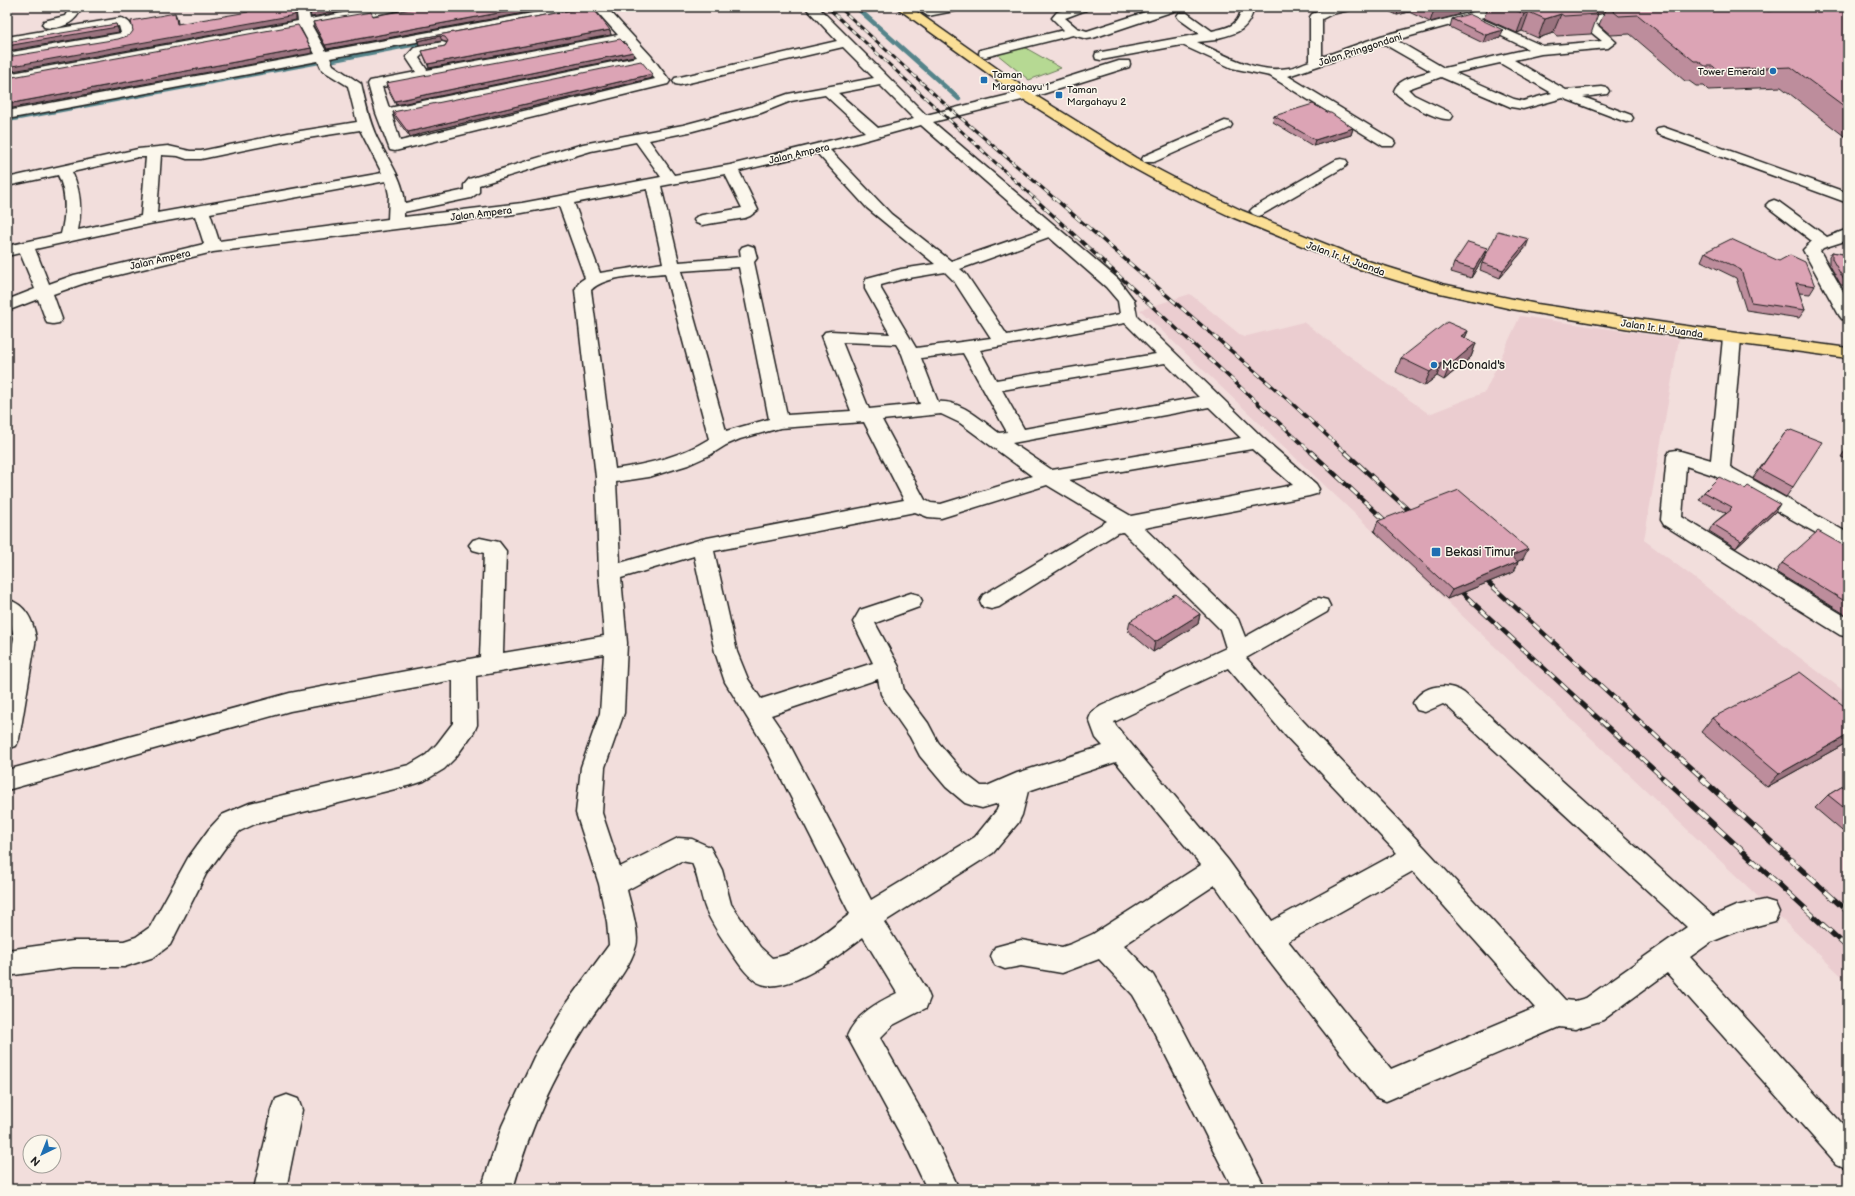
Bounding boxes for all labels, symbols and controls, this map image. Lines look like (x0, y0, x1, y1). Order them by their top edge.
street label: Jalan Pringgondani (1317, 31, 1404, 69)
place label: Tower Emerald (1698, 66, 1765, 78)
marker: Tower Emerald (1768, 66, 1778, 76)
place label: Taman Margahayu 1 (992, 69, 1049, 93)
marker: Taman Margahayu 1 (979, 75, 989, 85)
place label: Taman Margahayu 2 (1067, 84, 1126, 108)
marker: Taman Margahayu 2 (1054, 90, 1064, 100)
street label: Jalan Ampera (768, 141, 831, 167)
street label: Jalan Ampera (450, 204, 513, 224)
street label: Jalan Ir. H. Juanda (1305, 239, 1387, 279)
street label: Jalan Ampera (129, 247, 192, 273)
street label: Jalan Ir. H. Juanda (1620, 317, 1704, 341)
place label: McDonald's (1442, 358, 1505, 373)
marker: McDonald's (1429, 360, 1439, 370)
place label: Bekasi Timur (1445, 545, 1516, 560)
marker: Bekasi Timur (1430, 546, 1442, 558)
north arrow (22, 1134, 62, 1174)
text: N (28, 1153, 43, 1169)

